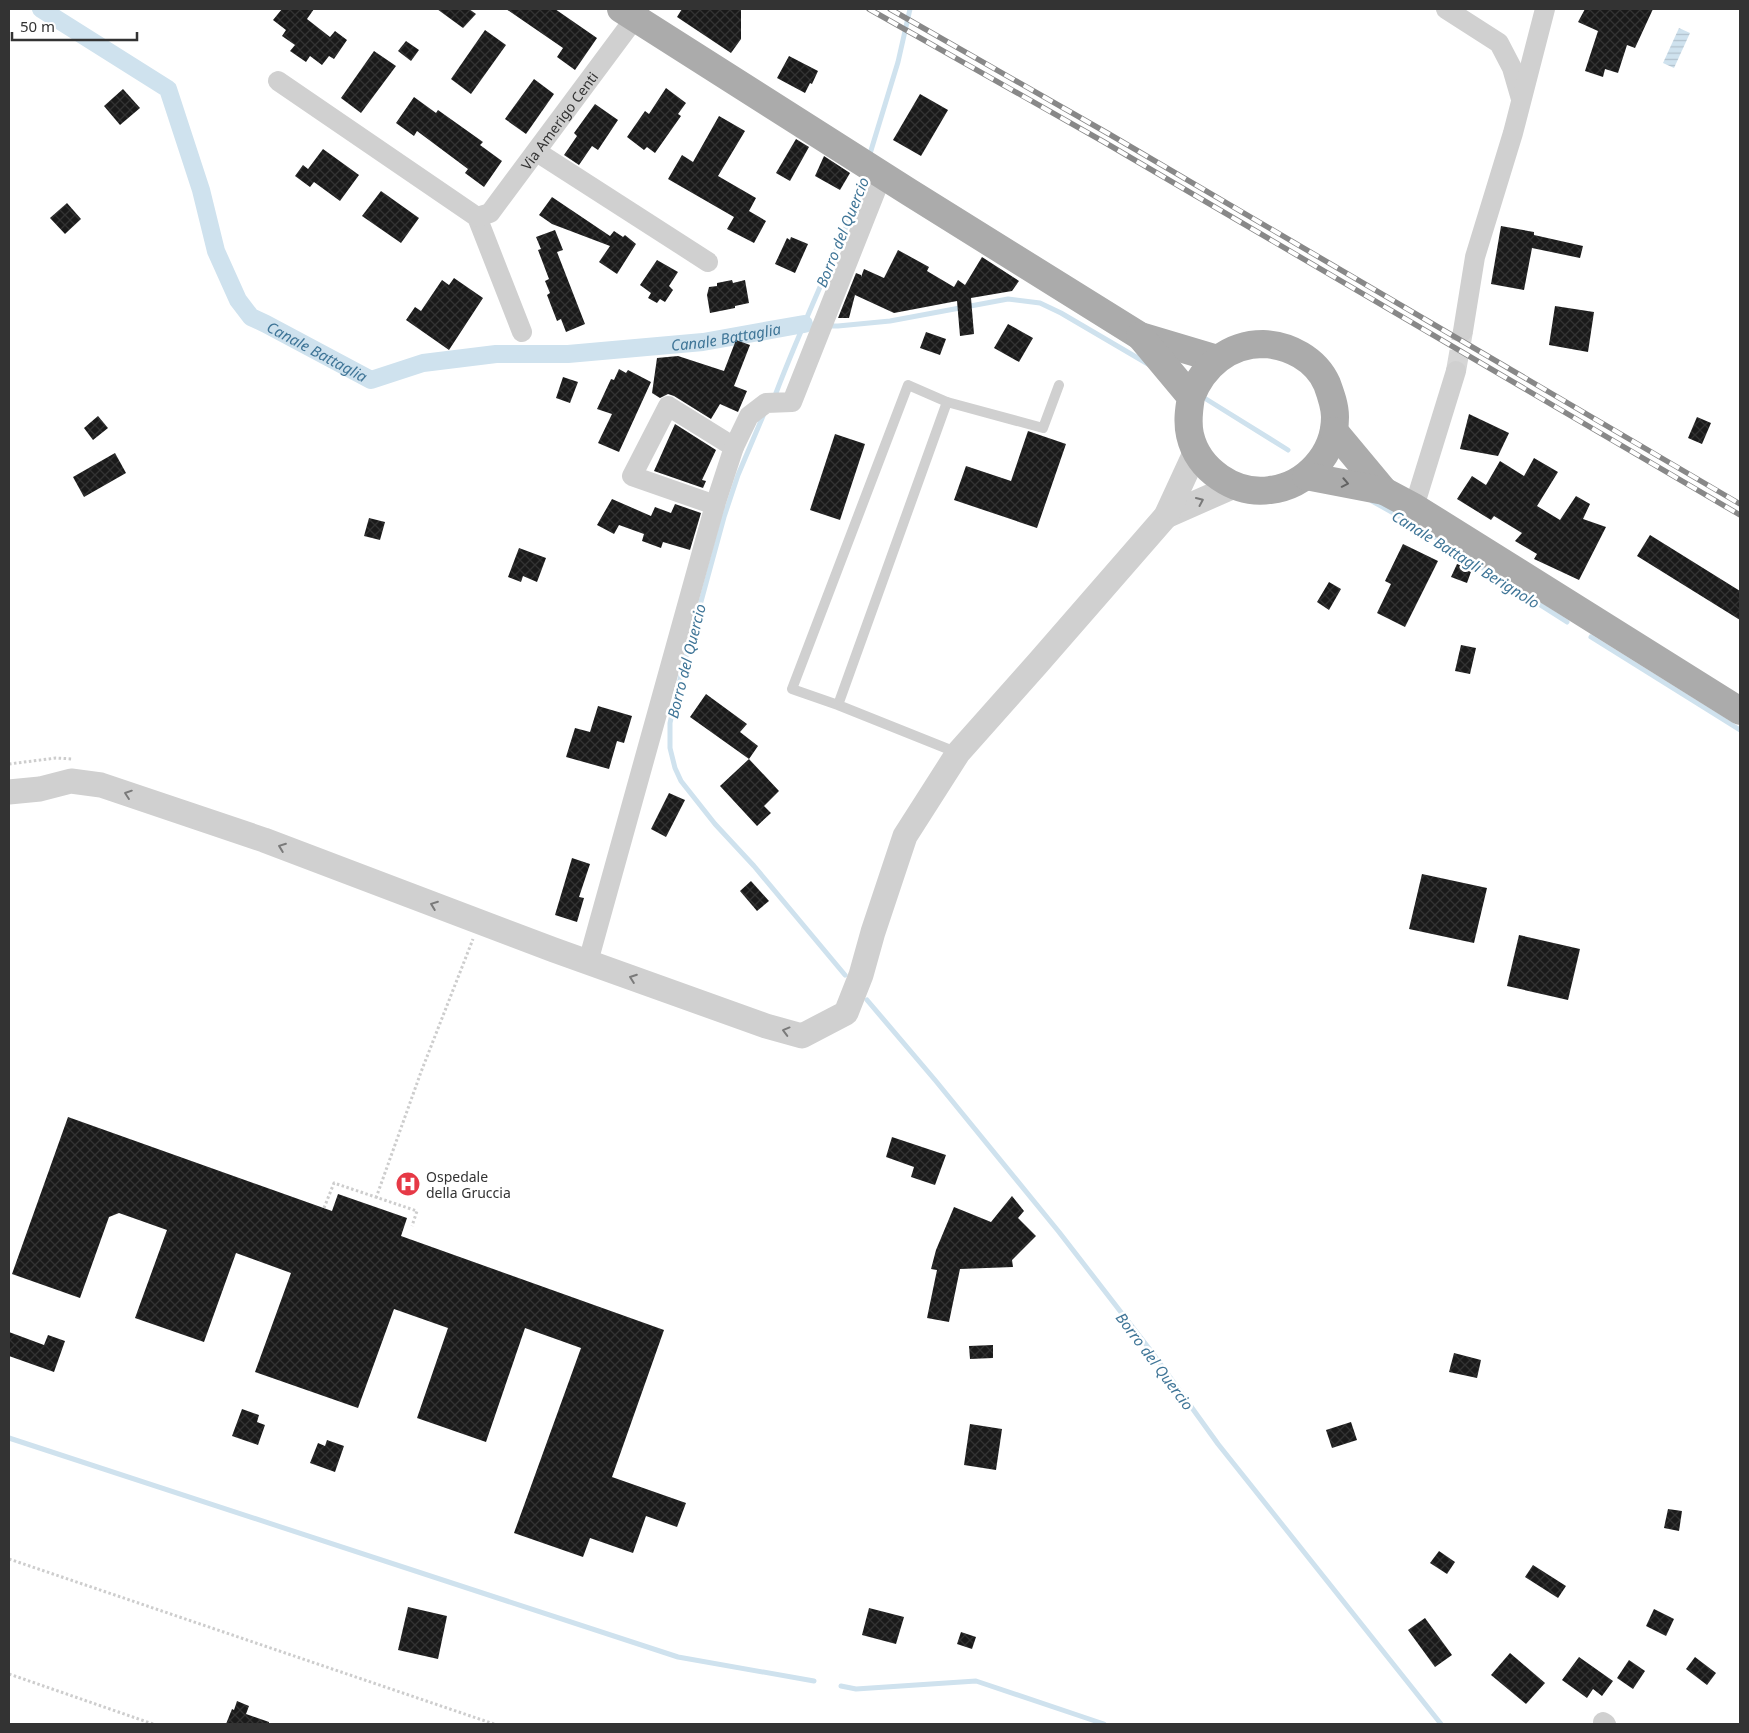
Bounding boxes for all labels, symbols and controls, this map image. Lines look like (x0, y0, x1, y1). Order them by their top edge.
scale bar (12, 10, 138, 42)
text: 50 m (20, 16, 55, 36)
street label: Via Amerigo Centi (516, 67, 602, 173)
water label: Borro del Quercio (811, 174, 873, 290)
water label: Canale Battaglia (264, 316, 371, 387)
water label: Canale Battaglia (670, 318, 783, 355)
one-way arrow (1341, 478, 1349, 488)
one-way arrow (1195, 497, 1204, 508)
water label: Canale Battagli Berignolo (1388, 505, 1544, 613)
water label: Borro del Quercio (662, 602, 710, 720)
one-way arrow (125, 790, 133, 800)
one-way arrow (278, 843, 287, 853)
one-way arrow (430, 900, 439, 911)
one-way arrow (629, 974, 637, 984)
one-way arrow (783, 1027, 791, 1037)
place label: Ospedale della Gruccia (426, 1167, 511, 1202)
hospital icon: Ospedale della Gruccia (395, 1171, 421, 1197)
water label: Borro del Quercio (1112, 1308, 1198, 1414)

